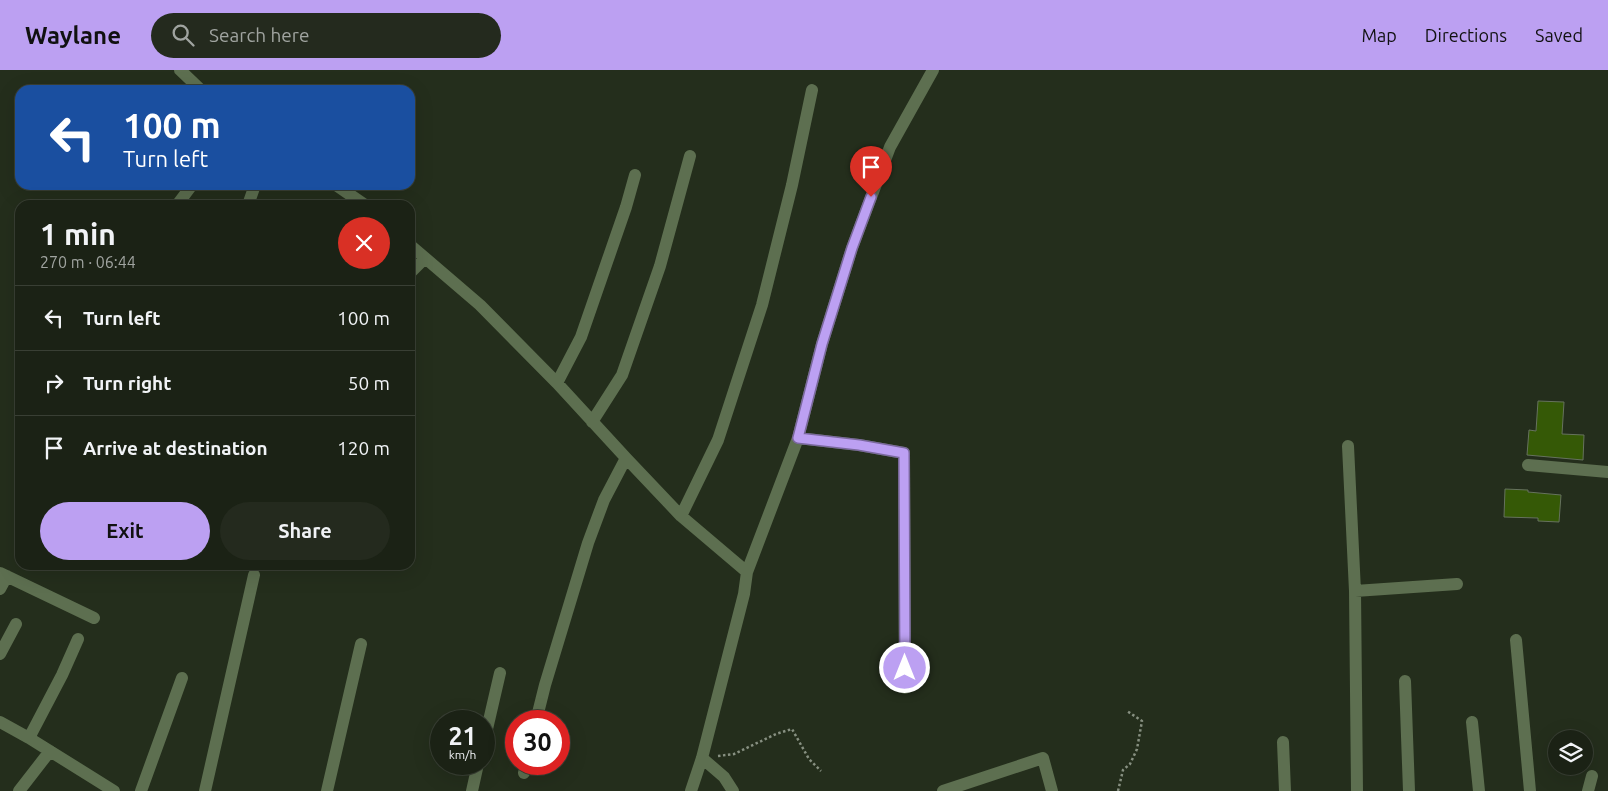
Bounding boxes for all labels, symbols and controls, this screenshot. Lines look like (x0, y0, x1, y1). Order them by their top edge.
search box (151, 13, 501, 58)
icon: search (169, 21, 197, 49)
text: Waylane (25, 22, 121, 49)
text: Search here (209, 24, 309, 46)
text: Map (1361, 25, 1397, 45)
text: Directions (1425, 25, 1507, 45)
text: Saved (1535, 25, 1583, 45)
icon: left (40, 105, 105, 170)
text: 100 m (123, 105, 221, 145)
text: Turn left (123, 146, 208, 171)
pin (850, 146, 892, 197)
icon: arrive (857, 153, 885, 181)
text: 1 min (40, 217, 116, 251)
button: close (338, 217, 390, 269)
text: 270 m · 06:44 (40, 253, 136, 271)
icon: left (40, 304, 68, 332)
text: Turn left (83, 307, 161, 329)
text: 100 m (337, 307, 390, 329)
icon: right (40, 369, 68, 397)
text: Turn right (83, 372, 171, 394)
text: 50 m (348, 372, 390, 394)
icon: arrive (40, 434, 68, 462)
text: Arrive at destination (83, 437, 268, 459)
text: 120 m (337, 437, 390, 459)
button: Exit (40, 502, 210, 560)
button: Share (220, 502, 390, 560)
position arrow (878, 641, 930, 693)
speed limit sign: 30 (505, 710, 570, 775)
text: 21 (448, 722, 477, 750)
map controls (1548, 730, 1593, 775)
button: layers (1548, 730, 1593, 775)
text: km/h (449, 748, 476, 761)

